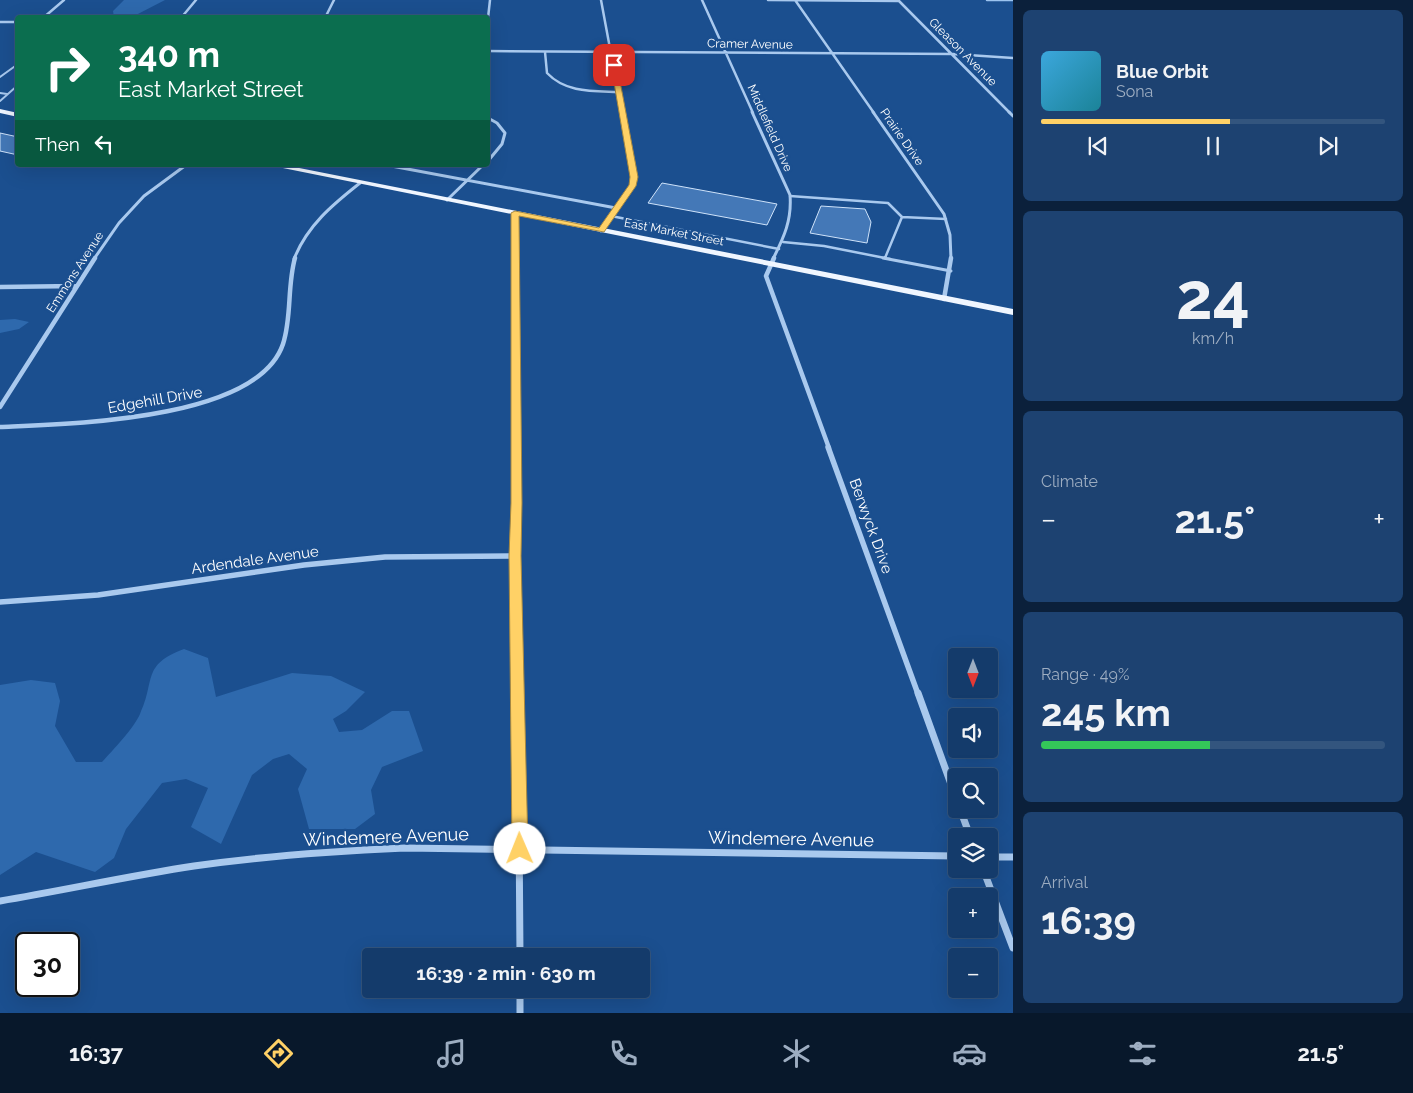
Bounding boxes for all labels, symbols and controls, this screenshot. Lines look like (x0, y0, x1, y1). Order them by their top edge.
street label: Gleason Avenue (926, 15, 1000, 89)
text: 340 m (118, 34, 220, 75)
icon: right (35, 35, 100, 100)
street label: Cramer Avenue (707, 36, 793, 52)
pin (593, 44, 635, 86)
icon: arrive (600, 51, 628, 79)
text: Blue Orbit (1116, 60, 1208, 82)
text: East Market Street (118, 76, 304, 102)
street label: Middlefield Drive (745, 82, 795, 174)
text: Sona (1116, 82, 1153, 101)
street label: Prairie Drive (877, 106, 927, 168)
icon: left (90, 130, 118, 158)
icon: previous (1084, 132, 1112, 160)
icon: pause (1199, 132, 1227, 160)
icon: next (1314, 132, 1342, 160)
text: Then (35, 133, 80, 155)
street label: East Market Street (623, 215, 725, 249)
street label: Emmons Avenue (44, 229, 106, 315)
text: 24 (1176, 258, 1250, 334)
text: km/h (1192, 329, 1234, 348)
street label: Edgehill Drive (106, 383, 204, 417)
text: Climate (1041, 472, 1098, 491)
street label: Berwyck Drive (845, 476, 897, 576)
text: 21.5° (1174, 497, 1255, 542)
text: − (1041, 503, 1056, 536)
text: + (1373, 503, 1385, 536)
street label: Ardendale Avenue (190, 542, 320, 578)
north arrow (948, 648, 998, 698)
map controls (948, 648, 998, 998)
text: Range · 49% (1041, 665, 1129, 684)
text: 245 km (1041, 690, 1171, 735)
button: sound (948, 708, 998, 758)
button: search (948, 768, 998, 818)
position arrow (493, 822, 545, 874)
street label: Windemere Avenue (303, 823, 470, 850)
street label: Windemere Avenue (708, 827, 875, 850)
button: layers (948, 828, 998, 878)
text: Arrival (1041, 873, 1088, 892)
button: + (948, 888, 998, 938)
text: 16:39 (1041, 898, 1136, 943)
speed limit sign: 30 (15, 932, 80, 997)
button: − (948, 948, 998, 998)
text: 16:39 · 2 min · 630 m (416, 962, 596, 984)
icon: directions (261, 1036, 296, 1071)
icon: music (434, 1036, 469, 1071)
icon: phone (606, 1036, 641, 1071)
icon: climate (779, 1036, 814, 1071)
icon: car (952, 1036, 987, 1071)
icon: filters (1125, 1036, 1160, 1071)
text: 16:37 (69, 1040, 123, 1066)
text: 21.5° (1297, 1040, 1344, 1066)

